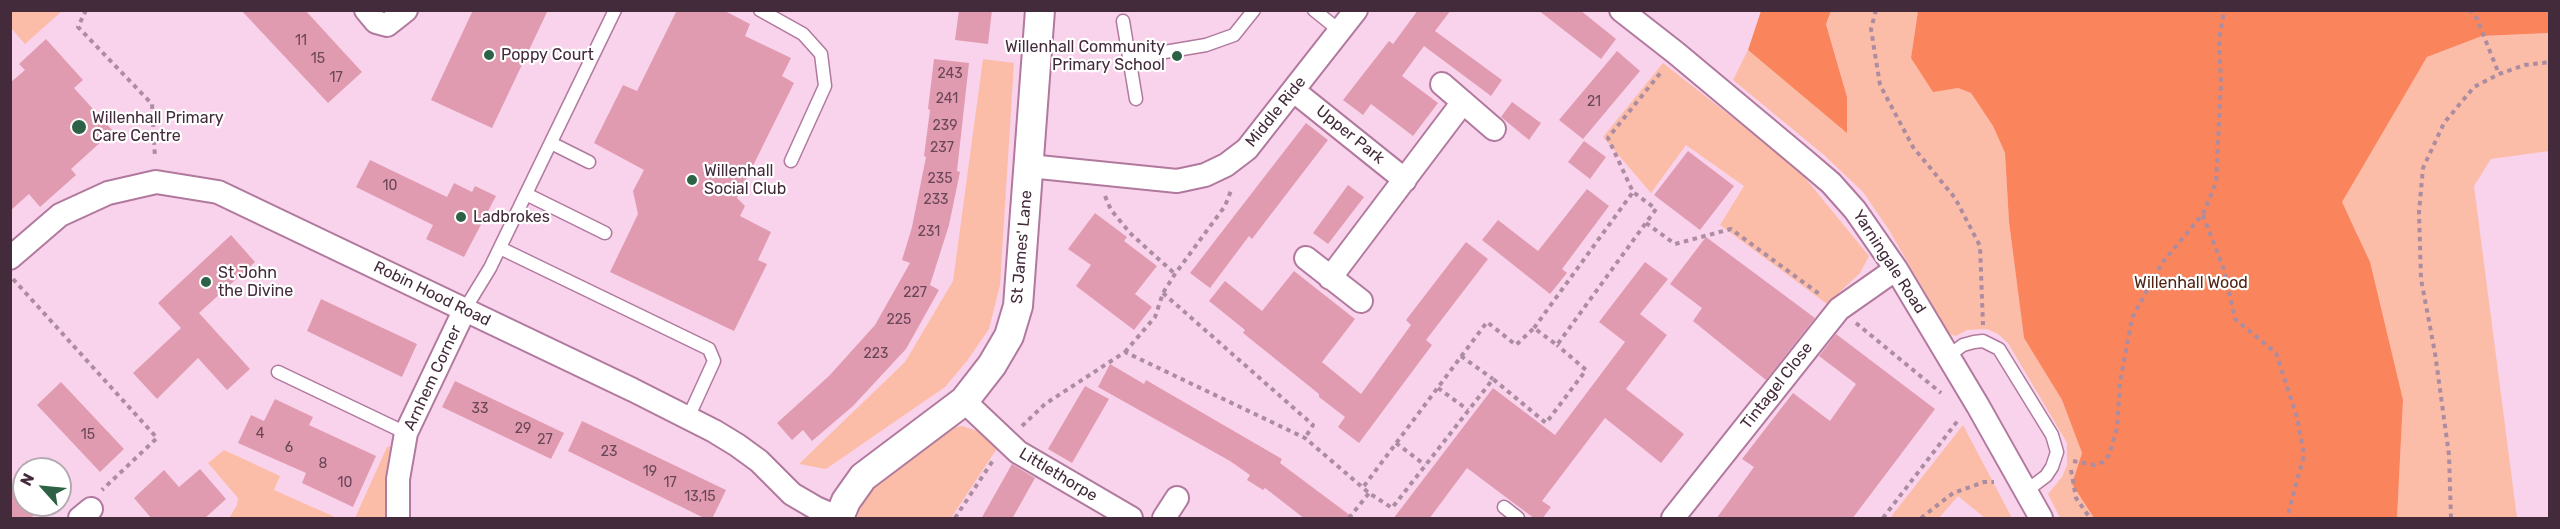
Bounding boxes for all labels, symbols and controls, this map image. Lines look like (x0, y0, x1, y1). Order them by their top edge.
house number: 11 (295, 33, 307, 49)
place label: Willenhall Community Primary School (1005, 37, 1165, 75)
place label: Poppy Court (501, 45, 594, 65)
marker: Poppy Court (482, 48, 496, 62)
marker: Willenhall Community Primary School (1170, 49, 1184, 63)
house number: 15 (311, 51, 325, 67)
house number: 243 (937, 66, 963, 82)
house number: 17 (329, 70, 343, 86)
street label: Middle Ride (1242, 73, 1310, 151)
house number: 241 (936, 91, 958, 107)
house number: 21 (1587, 94, 1601, 110)
street label: Upper Park (1312, 102, 1388, 168)
place label: Willenhall Primary Care Centre (92, 108, 224, 146)
marker: Willenhall Primary Care Centre (70, 118, 88, 136)
house number: 239 (933, 118, 957, 134)
house number: 237 (930, 140, 954, 156)
place label: Willenhall Social Club (704, 161, 786, 199)
house number: 235 (928, 171, 952, 187)
marker: Willenhall Social Club (685, 173, 699, 187)
house number: 10 (383, 178, 397, 194)
street label: St James' Lane (1007, 189, 1037, 305)
house number: 233 (923, 192, 949, 208)
street label: Yarningale Road (1848, 206, 1930, 318)
place label: Ladbrokes (473, 207, 550, 227)
marker: Ladbrokes (454, 210, 468, 224)
house number: 231 (918, 224, 940, 240)
street label: Robin Hood Road (370, 257, 494, 331)
place label: St John the Divine (218, 263, 293, 301)
park label: Willenhall Wood (2134, 273, 2248, 293)
marker: St John the Divine (199, 275, 213, 289)
house number: 227 (903, 285, 927, 301)
house number: 225 (887, 312, 911, 328)
street label: Arnhem Corner (400, 322, 466, 434)
street label: Tintagel Close (1737, 339, 1817, 433)
house number: 223 (864, 346, 888, 362)
house number: 33 (472, 401, 488, 417)
house number: 29 (515, 421, 531, 437)
house number: 4 (256, 426, 264, 442)
house number: 15 (81, 427, 95, 443)
house number: 27 (537, 432, 553, 448)
house number: 6 (285, 440, 293, 456)
house number: 23 (601, 444, 617, 460)
street label: Littlethorpe (1015, 444, 1101, 506)
house number: 8 (319, 456, 327, 472)
north arrow (12, 457, 72, 517)
house number: 19 (643, 464, 657, 480)
text: N (16, 470, 38, 489)
house number: 10 (338, 475, 352, 491)
house number: 17 (663, 475, 677, 491)
house number: 13,15 (684, 489, 716, 505)

